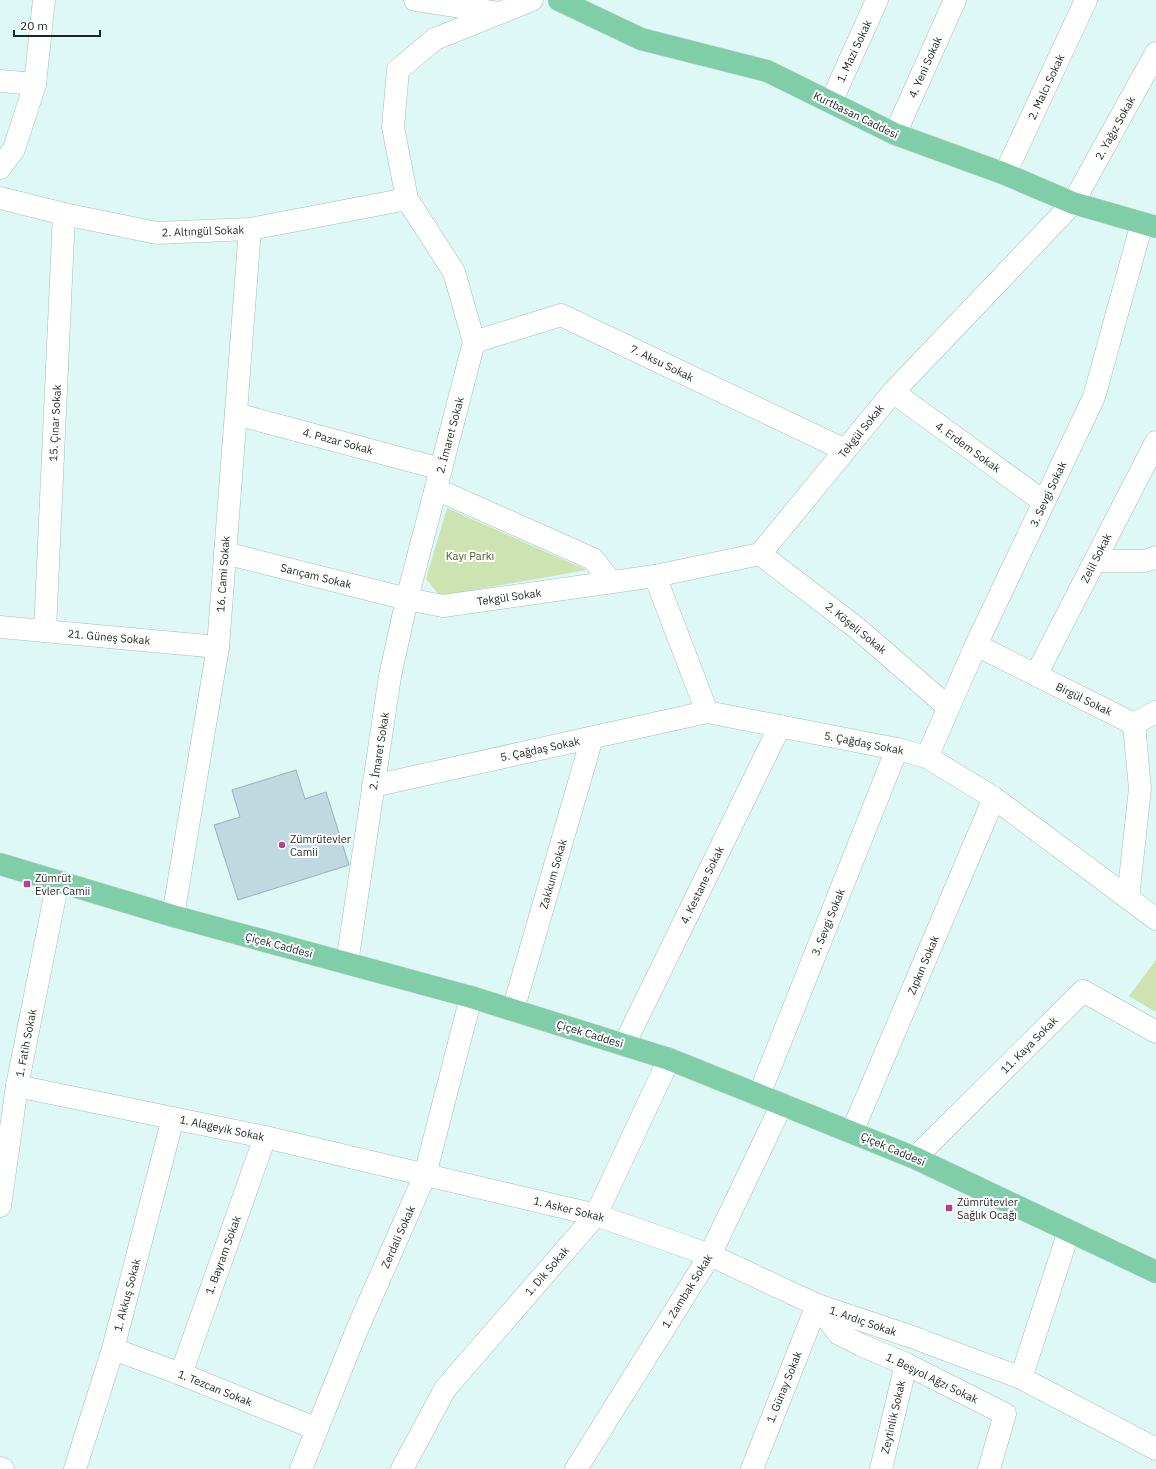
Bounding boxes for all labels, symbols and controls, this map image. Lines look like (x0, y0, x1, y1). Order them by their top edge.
scale bar (14, 12, 100, 38)
street label: 1. Mazi Sokak (833, 17, 875, 85)
text: 20 m (20, 18, 48, 33)
street label: 4. Yeni Sokak (905, 34, 945, 100)
street label: 2. Malcı Sokak (1025, 52, 1067, 122)
street label: Kurtbasan Caddesi (811, 88, 901, 142)
street label: 2. Yağız Sokak (1092, 94, 1138, 162)
street label: 2. Altıngül Sokak (161, 223, 245, 239)
street label: 7. Aksu Sokak (628, 342, 696, 385)
street label: 15. Çınar Sokak (46, 384, 64, 462)
street label: 2. İmaret Sokak (433, 395, 467, 475)
street label: Tekgül Sokak (835, 401, 887, 461)
street label: 4. Erdem Sokak (933, 419, 1003, 475)
street label: 4. Pazar Sokak (301, 425, 375, 457)
street label: 3. Sevgi Sokak (1027, 459, 1069, 529)
street label: Zelil Sokak (1078, 531, 1115, 585)
street label: 16. Cami Sokak (213, 535, 233, 613)
park label: Kayı Parkı (446, 549, 494, 563)
street label: Sarıçam Sokak (279, 560, 353, 592)
street label: Tekgül Sokak (476, 586, 542, 608)
street label: 2. Köşeli Sokak (823, 599, 890, 657)
street label: 21. Güneş Sokak (67, 626, 151, 648)
street label: Birgül Sokak (1053, 679, 1115, 719)
street label: 2. İmaret Sokak (366, 711, 392, 791)
street label: 5. Çağdaş Sokak (823, 728, 905, 758)
street label: 5. Çağdaş Sokak (499, 734, 581, 764)
place label: Zümrütevler Camii (290, 832, 351, 859)
street label: Zakkum Sokak (536, 837, 570, 911)
marker: Zümrütevler Camii (277, 840, 287, 850)
street label: 4. Kestane Sokak (677, 844, 727, 926)
place label: Zümrüt Evler Camii (35, 871, 90, 898)
marker: Zümrüt Evler Camii (22, 879, 32, 889)
street label: 3. Sevgi Sokak (808, 886, 848, 958)
street label: Çiçek Caddesi (244, 929, 314, 961)
street label: Zıpkın Sokak (904, 933, 942, 997)
street label: 1. Fatih Sokak (13, 1008, 40, 1078)
street label: 11. Kaya Sokak (997, 1013, 1061, 1077)
street label: Çiçek Caddesi (555, 1017, 625, 1051)
street label: 1. Alageyik Sokak (178, 1112, 266, 1144)
street label: Çiçek Caddesi (858, 1129, 928, 1169)
street label: 1. Asker Sokak (532, 1193, 606, 1225)
place label: Zümrütevler Sağlık Ocağı (957, 1195, 1018, 1222)
street label: Zerdali Sokak (378, 1203, 418, 1270)
marker: Zümrütevler Sağlık Ocağı (944, 1203, 954, 1213)
street label: 1. Bayram Sokak (202, 1214, 244, 1296)
street label: 1. Dik Sokak (522, 1243, 572, 1298)
street label: 1. Zambak Sokak (659, 1251, 715, 1331)
street label: 1. Akkuş Sokak (111, 1257, 144, 1333)
street label: 1. Ardıç Sokak (827, 1303, 899, 1339)
street label: 1. Günay Sokak (763, 1349, 805, 1425)
street label: 1. Beşyol Ağzı Sokak (884, 1350, 981, 1407)
street label: 1. Tezcan Sokak (176, 1367, 254, 1409)
street label: Zeytinlik Sokak (878, 1379, 908, 1455)

